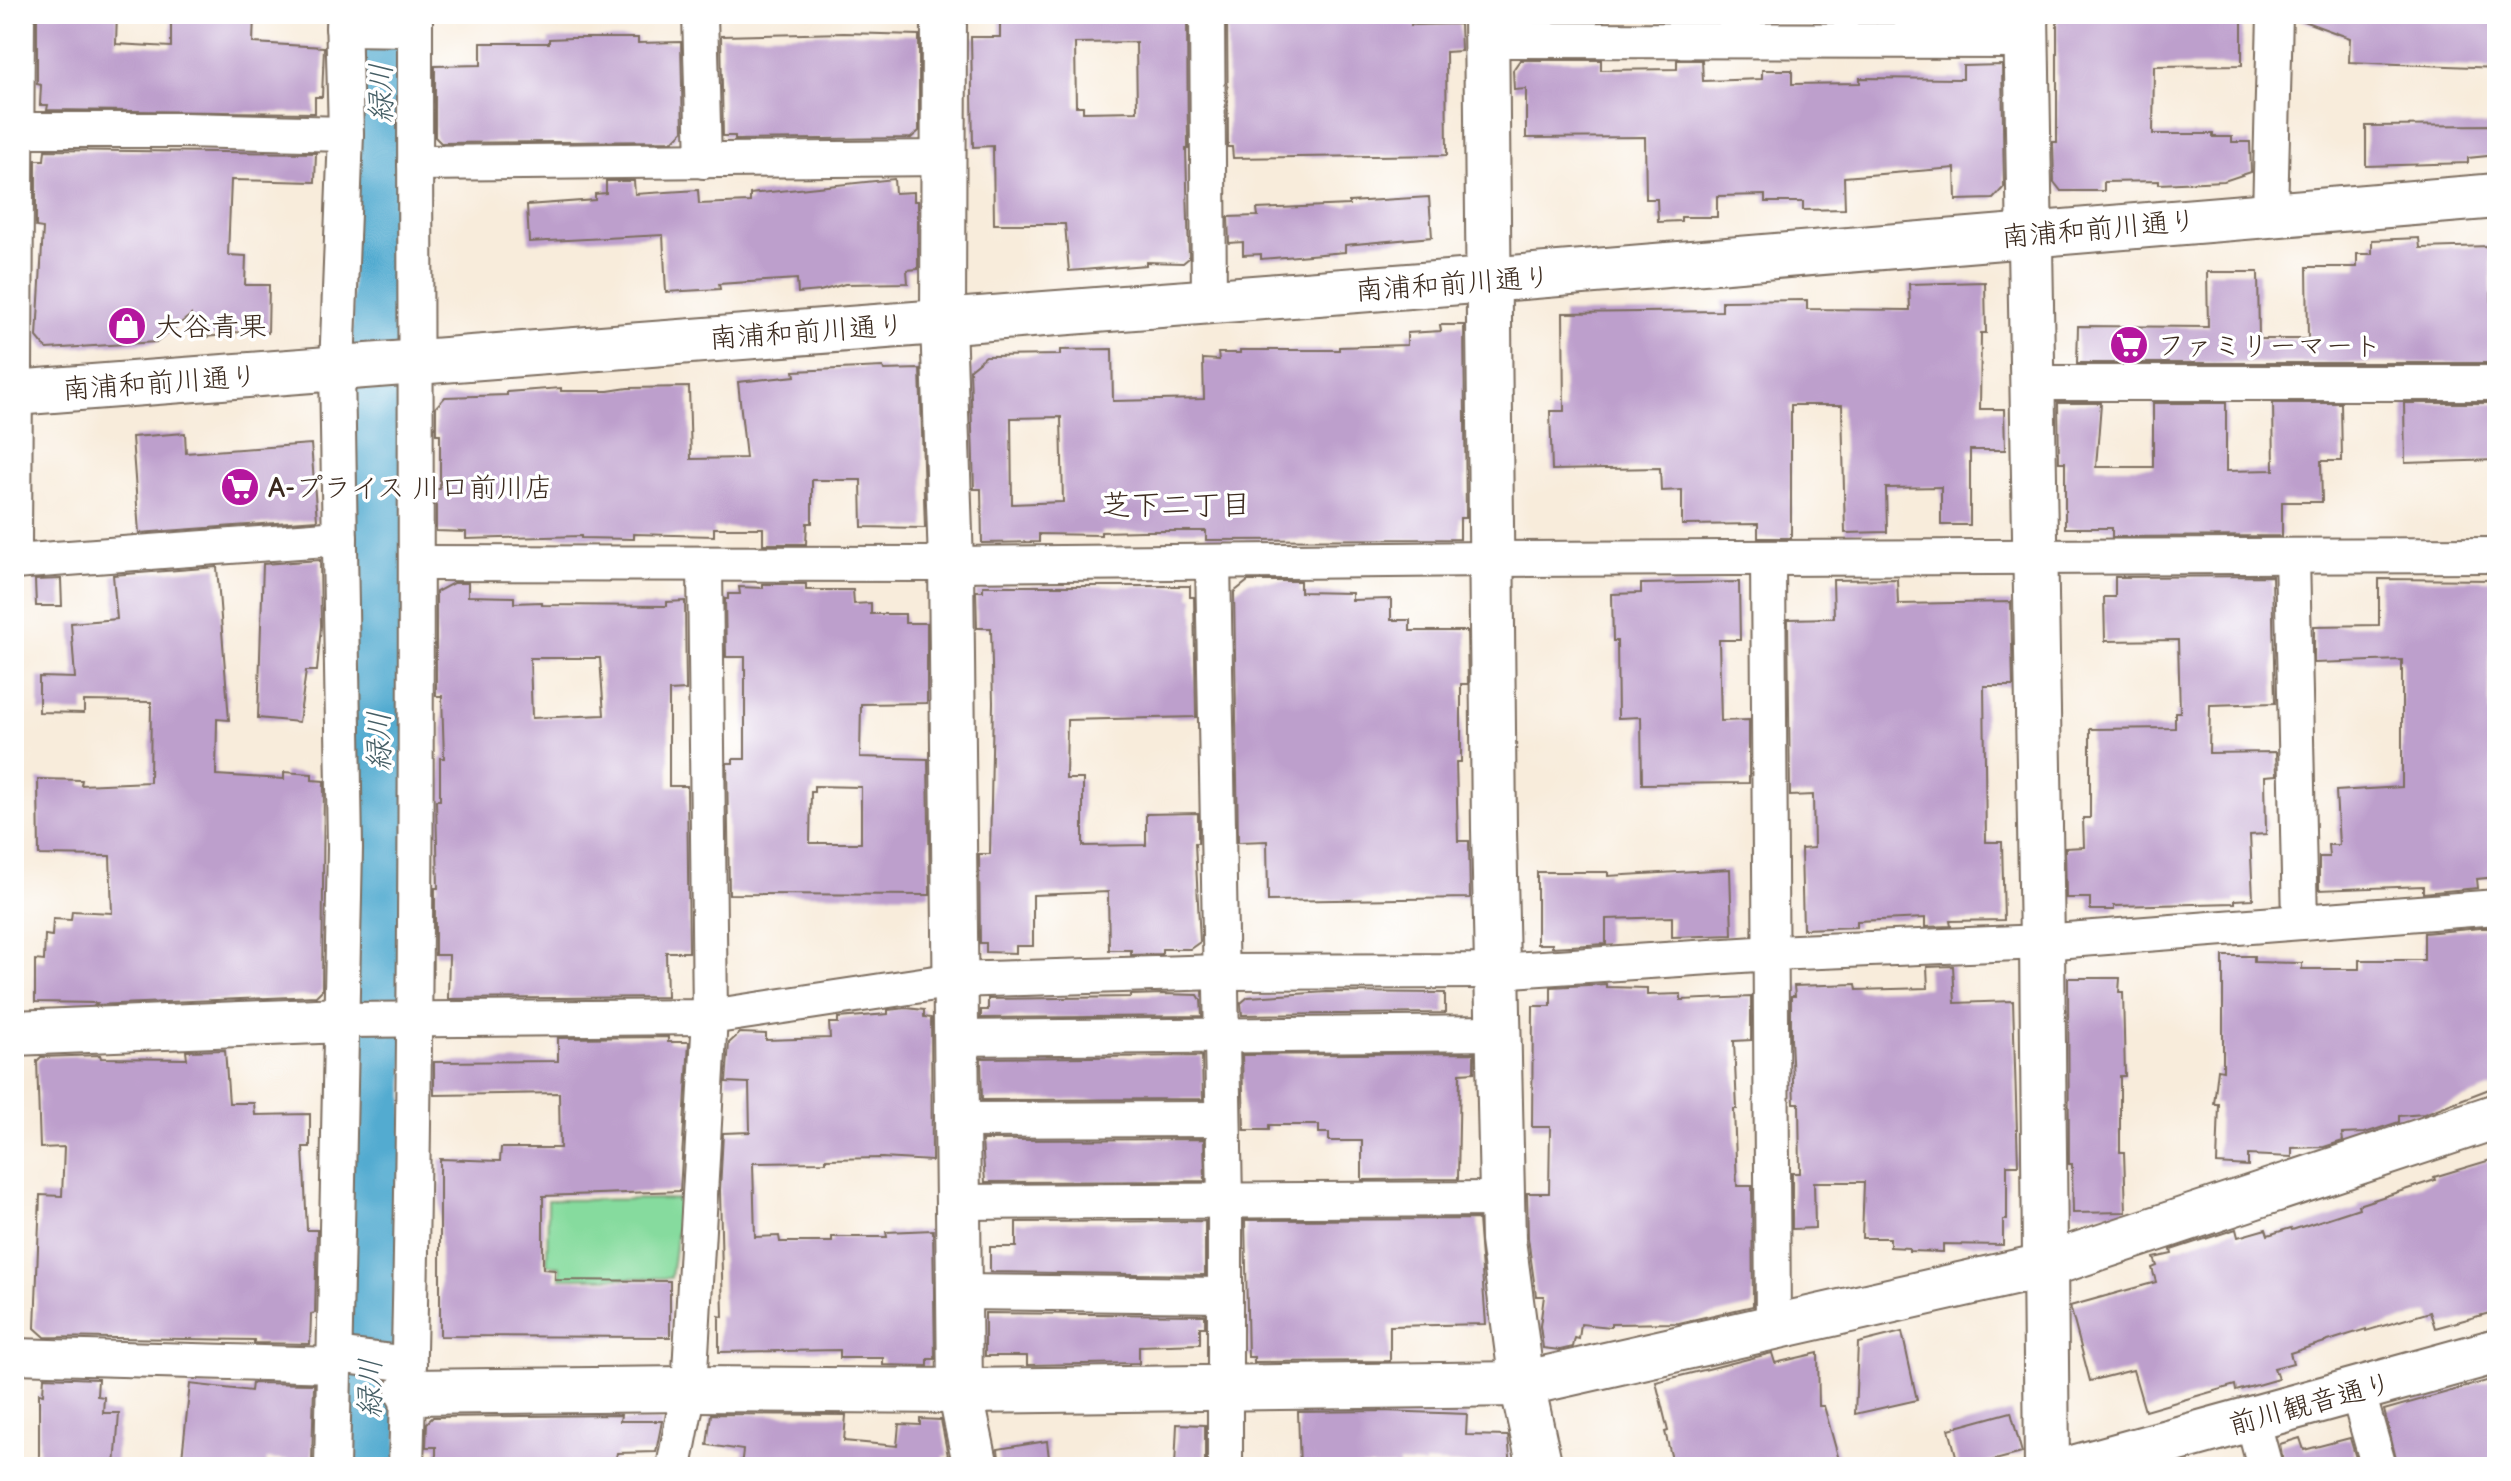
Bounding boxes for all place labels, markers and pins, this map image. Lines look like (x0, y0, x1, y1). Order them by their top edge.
shop icon: 大谷青果 (106, 305, 148, 347)
place label: 大谷青果 (155, 311, 267, 344)
supermarket icon: ファミリーマート (2108, 324, 2150, 366)
place label: ファミリーマート (2157, 330, 2382, 363)
supermarket icon: A-プライス 川口前川店 (219, 466, 261, 508)
place label: A-プライス 川口前川店 (268, 472, 553, 505)

